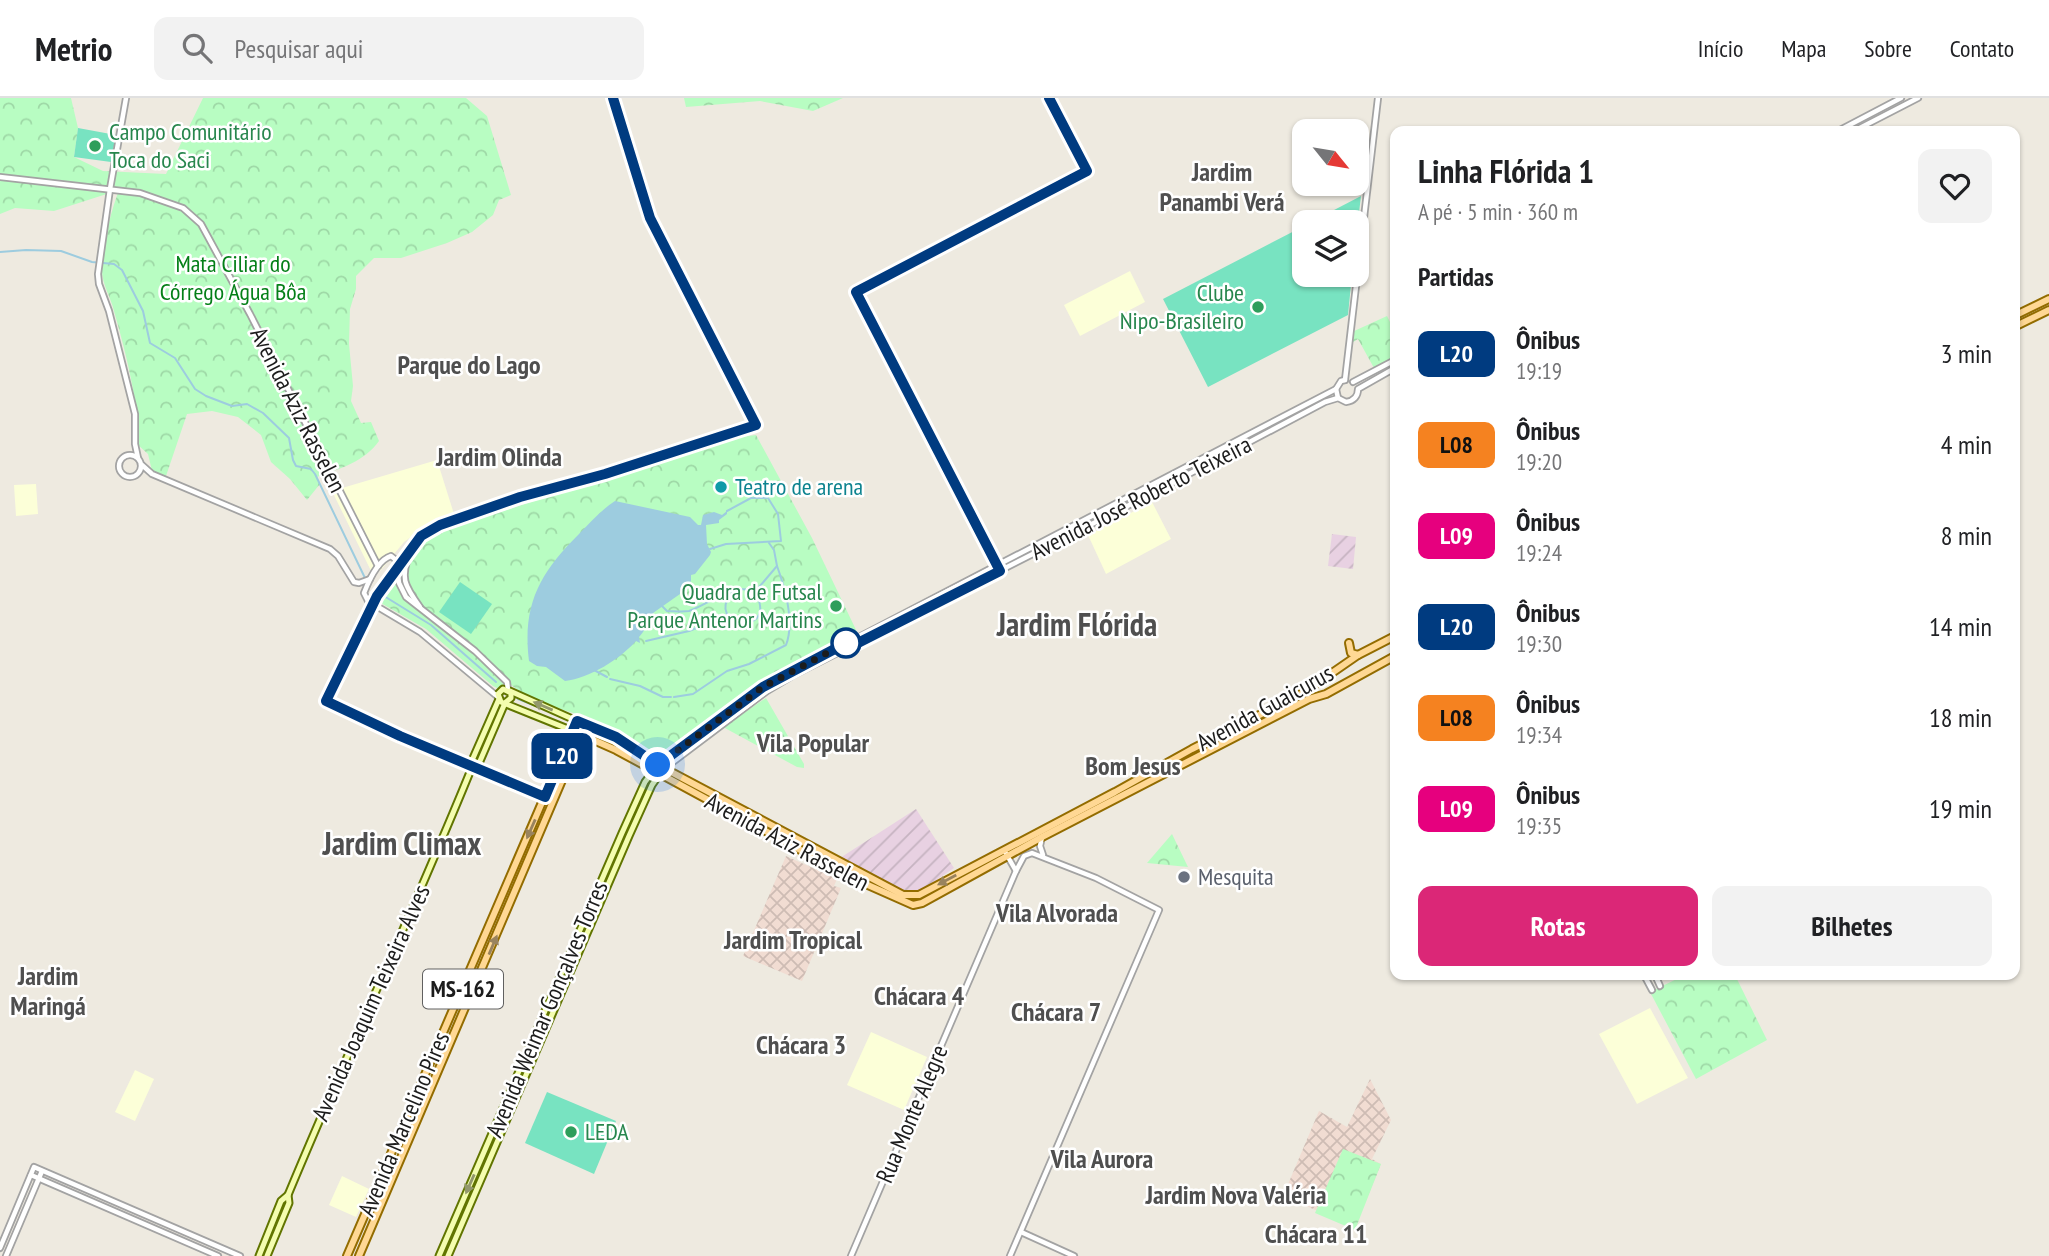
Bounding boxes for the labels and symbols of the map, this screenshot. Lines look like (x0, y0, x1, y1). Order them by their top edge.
place label: Campo Comunitário Toca do Saci (109, 116, 272, 175)
north arrow (1292, 119, 1368, 196)
marker: Campo Comunitário Toca do Saci (87, 138, 103, 154)
district label: Jardim Panambi Verá (1159, 155, 1285, 218)
park label: Mata Ciliar do Córrego Água Bôa (160, 248, 306, 307)
place label: Clube Nipo-Brasileiro (1120, 277, 1244, 336)
marker: Clube Nipo-Brasileiro (1250, 299, 1266, 315)
street label: Avenida Aziz Rasselen (243, 322, 353, 498)
district label: Parque do Lago (397, 348, 541, 381)
street label: Avenida José Roberto Teixeira (1025, 428, 1256, 567)
district label: Jardim Olinda (435, 440, 562, 473)
place label: Teatro de arena (735, 471, 863, 502)
marker: Teatro de arena (713, 479, 729, 495)
place label: Quadra de Futsal Parque Antenor Martins (627, 576, 822, 635)
marker: Quadra de Futsal Parque Antenor Martins (828, 598, 844, 614)
district label: Jardim Flórida (996, 603, 1157, 645)
unlabelled marker (831, 628, 861, 658)
street label: Avenida Guaicurus (1191, 657, 1339, 758)
one-way arrow (533, 701, 554, 712)
district label: Vila Popular (756, 726, 870, 759)
line badge: L20 (522, 733, 602, 779)
your location (640, 747, 675, 782)
district label: Bom Jesus (1085, 749, 1181, 782)
street label: Avenida Aziz Rasselen (700, 785, 875, 898)
one-way arrow (526, 819, 537, 840)
district label: Jardim Climax (322, 822, 481, 864)
place label: Mesquita (1198, 861, 1274, 892)
marker: Mesquita (1176, 869, 1192, 885)
one-way arrow (937, 874, 957, 885)
street label: Avenida Weimar Gonçalves Torres (478, 876, 615, 1142)
street label: Avenida Joaquim Teixeira Alves (304, 880, 437, 1126)
district label: Vila Alvorada (995, 896, 1118, 929)
district label: Jardim Tropical (723, 923, 863, 956)
one-way arrow (487, 935, 499, 955)
district label: Jardim Maringá (10, 959, 86, 1022)
road number: MS-162 (423, 970, 503, 1009)
district label: Chácara 4 (874, 979, 965, 1012)
district label: Chácara 7 (1011, 995, 1101, 1028)
street label: Avenida Marcelino Pires (351, 1027, 456, 1221)
district label: Chácara 3 (756, 1028, 846, 1061)
street label: Rua Monte Alegre (869, 1040, 955, 1188)
place label: LEDA (585, 1116, 629, 1147)
marker: LEDA (563, 1124, 579, 1140)
district label: Vila Aurora (1050, 1142, 1153, 1175)
one-way arrow (464, 1174, 476, 1194)
district label: Jardim Nova Valéria (1144, 1178, 1327, 1211)
district label: Chácara 11 (1265, 1217, 1367, 1250)

